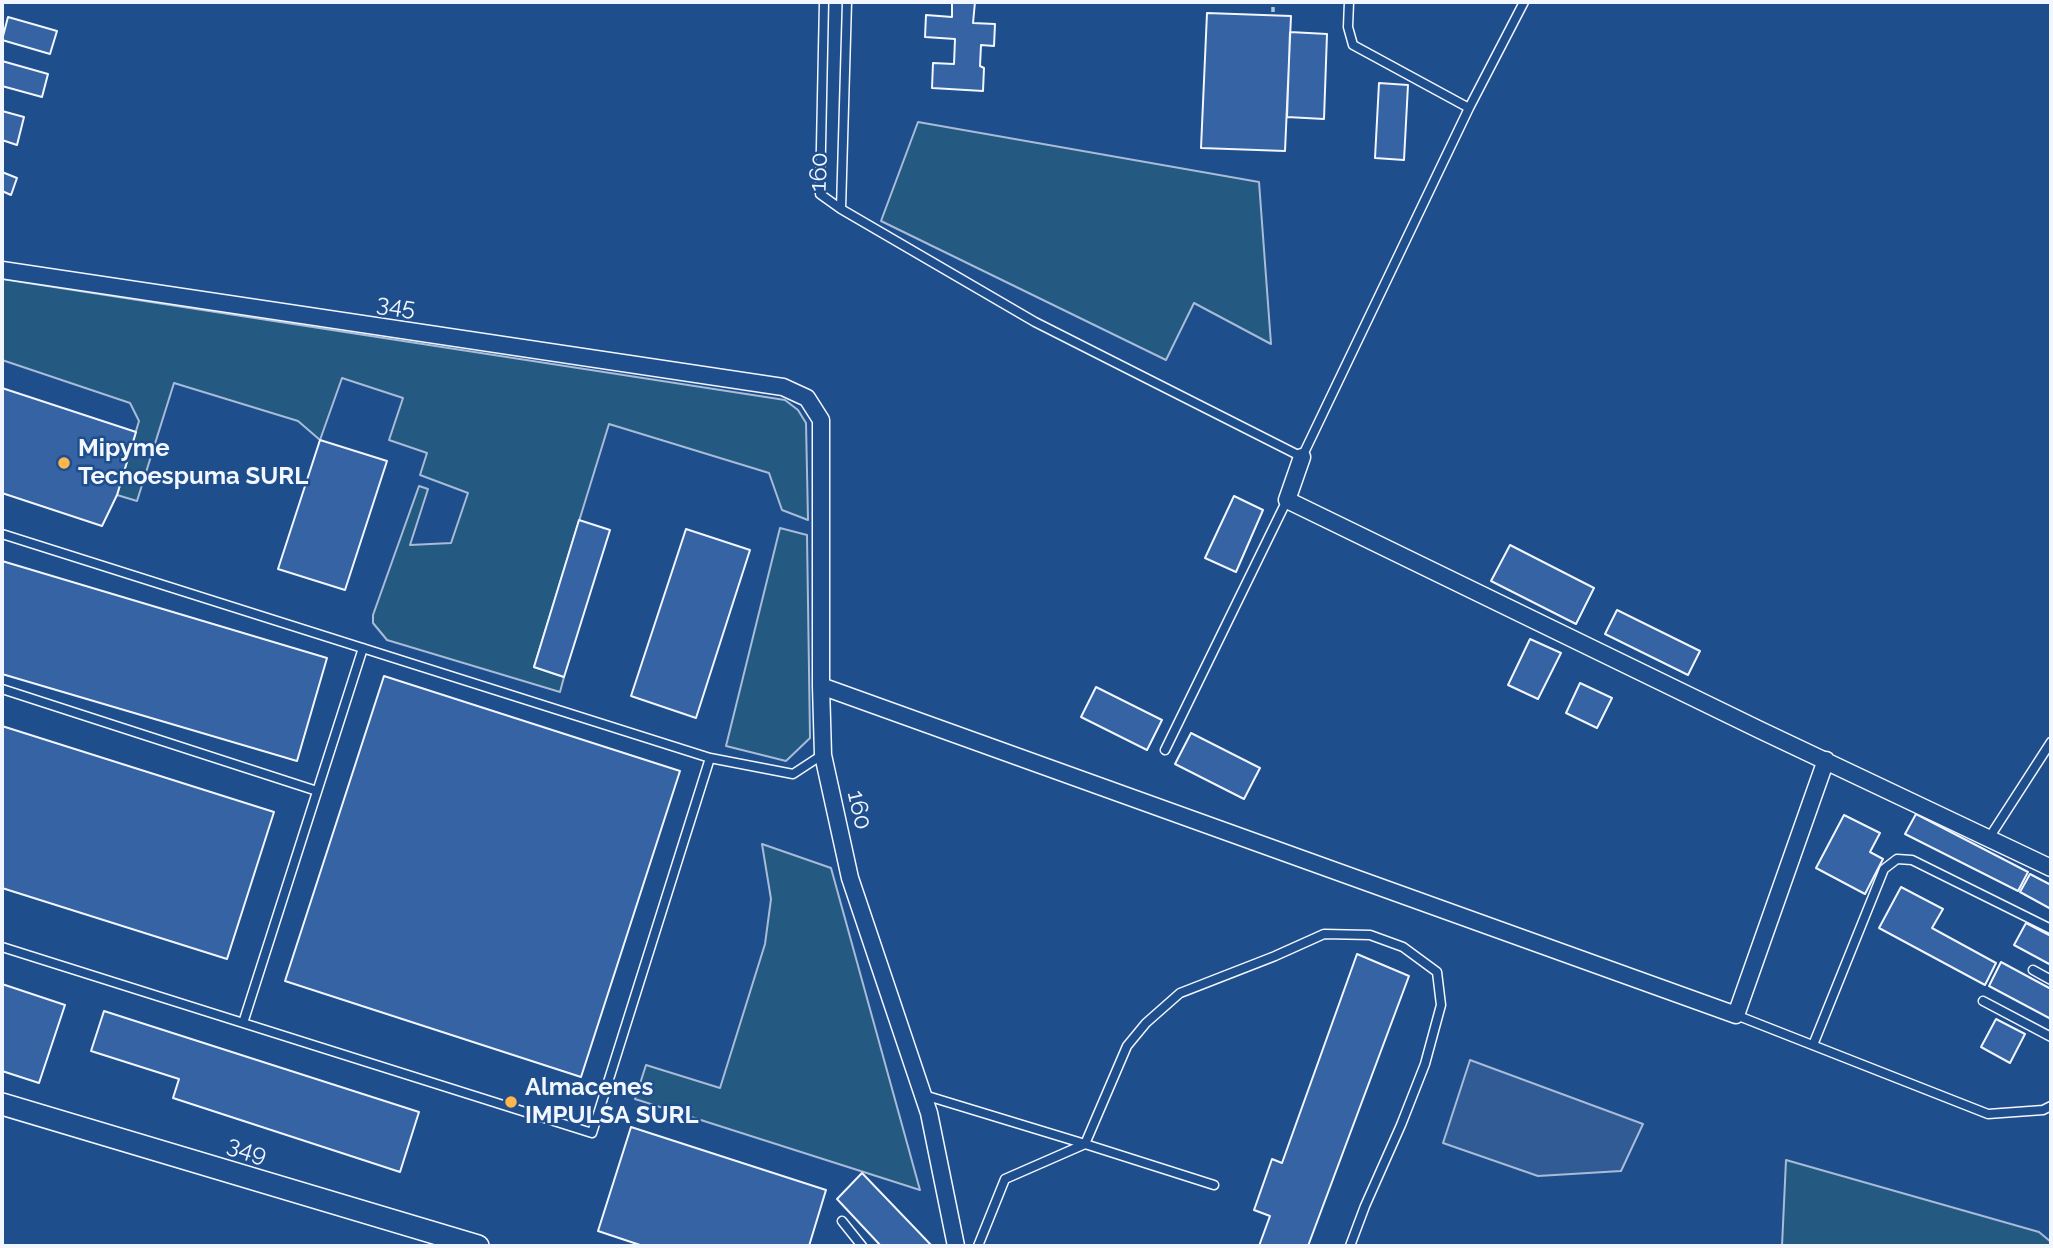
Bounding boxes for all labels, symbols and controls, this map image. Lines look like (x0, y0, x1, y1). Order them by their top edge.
street label: 160 (804, 152, 834, 192)
street label: 345 (375, 289, 417, 323)
place label: Mipyme Tecnoespuma SURL (78, 435, 308, 491)
marker: Mipyme Tecnoespuma SURL (56, 455, 72, 471)
street label: 160 (841, 788, 877, 832)
place label: Almacenes IMPULSA SURL (525, 1074, 699, 1130)
marker: Almacenes IMPULSA SURL (503, 1094, 519, 1110)
street label: 349 (224, 1130, 270, 1170)

